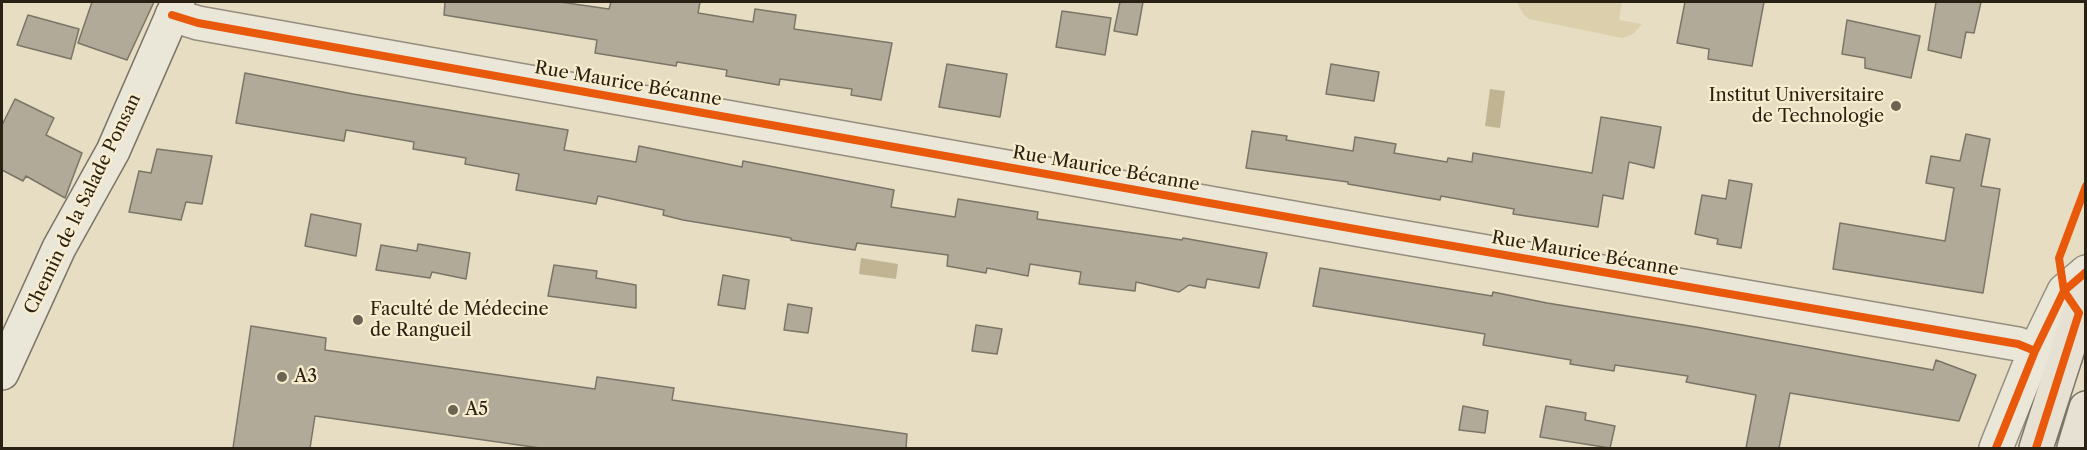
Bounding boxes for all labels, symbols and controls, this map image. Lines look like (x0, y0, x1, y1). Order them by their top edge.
street label: Rue Maurice Bécanne (533, 57, 723, 111)
place label: Institut Universitaire de Technologie (1709, 85, 1884, 128)
street label: Chemin de la Salade Ponsan (20, 90, 146, 318)
marker: Institut Universitaire de Technologie (1889, 99, 1903, 113)
street label: Rue Maurice Bécanne (1011, 142, 1201, 196)
street label: Rue Maurice Bécanne (1490, 227, 1680, 281)
place label: Faculté de Médecine de Rangueil (370, 299, 549, 342)
marker: Faculté de Médecine de Rangueil (351, 313, 365, 327)
place label: A3 (294, 366, 317, 388)
marker: A3 (275, 370, 289, 384)
place label: A5 (465, 399, 488, 421)
marker: A5 (446, 403, 460, 417)

